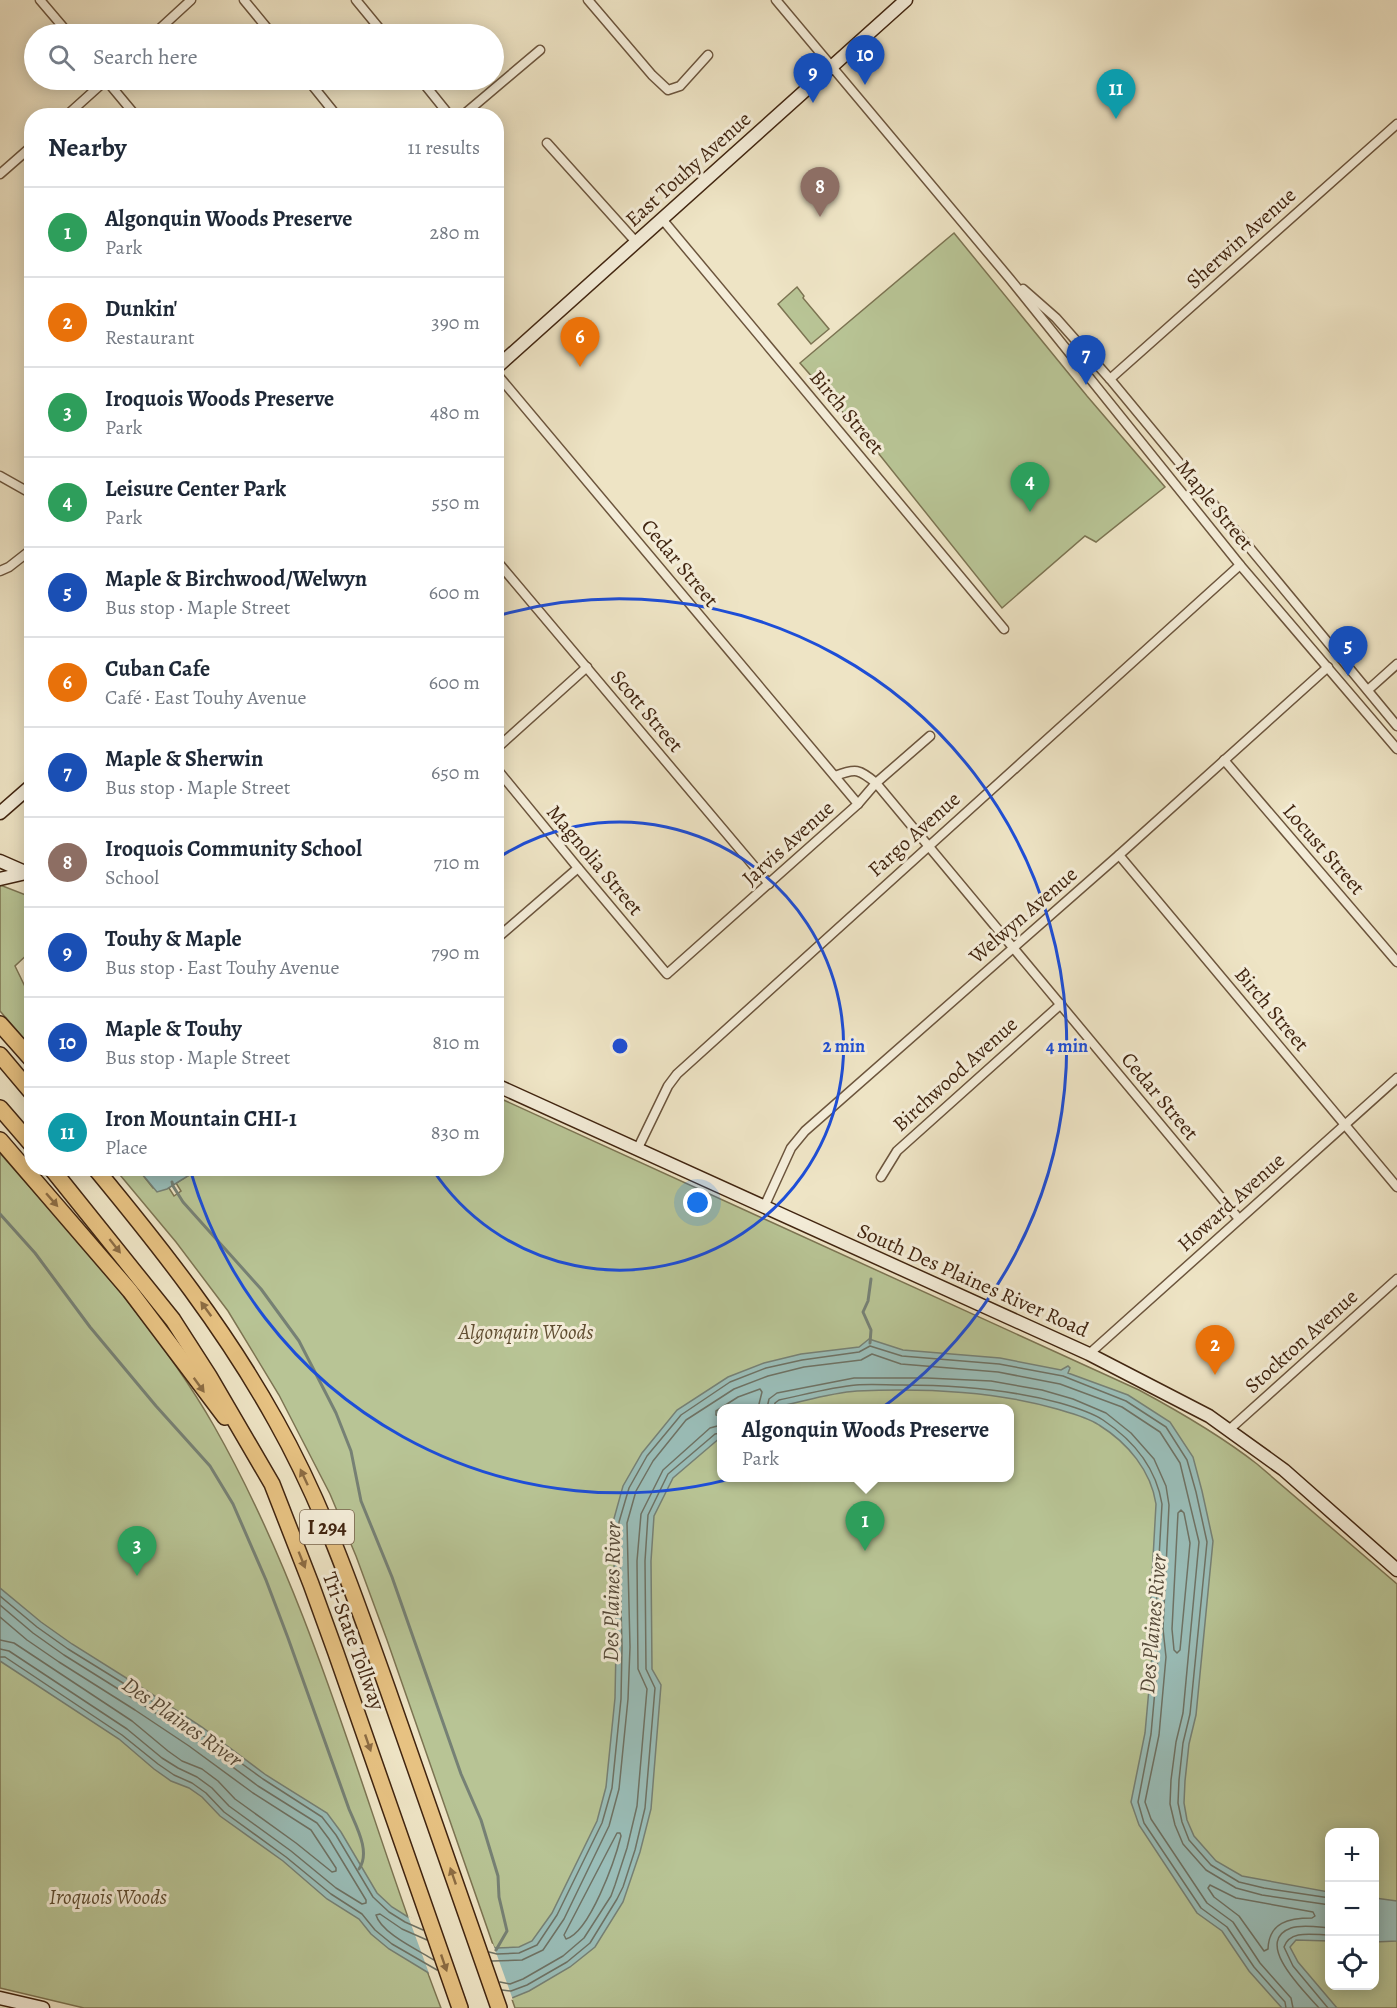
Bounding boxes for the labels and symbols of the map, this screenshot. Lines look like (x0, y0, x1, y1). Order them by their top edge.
pin: 10 (846, 36, 884, 85)
pin: 9 (794, 54, 832, 103)
pin: 11 (1096, 70, 1136, 119)
street label: East Touhy Avenue (619, 105, 757, 233)
pin: 8 (800, 168, 840, 217)
street label: Sherwin Avenue (1180, 181, 1302, 295)
pin: 6 (560, 318, 600, 367)
pin: 7 (1066, 336, 1106, 385)
street label: Birch Street (803, 364, 891, 460)
street label: Maple Street (1170, 454, 1260, 556)
pin: 4 (1010, 462, 1050, 512)
street label: Cedar Street (635, 513, 725, 613)
pin: 5 (1328, 626, 1368, 676)
street label: Scott Street (604, 664, 690, 758)
street label: Fargo Avenue (862, 785, 966, 883)
street label: Jarvis Avenue (736, 794, 840, 892)
street label: Locust Street (1277, 797, 1372, 901)
street label: Magnolia Street (540, 799, 650, 921)
street label: Welwyn Avenue (962, 860, 1083, 970)
street label: Birch Street (1228, 961, 1316, 1057)
street label: Birchwood Avenue (886, 1010, 1024, 1138)
text: 2 min (823, 1034, 865, 1058)
text: 4 min (1046, 1034, 1088, 1058)
centre of rings (610, 1036, 630, 1056)
street label: Cedar Street (1115, 1046, 1205, 1146)
street label: Howard Avenue (1171, 1146, 1291, 1258)
your location (683, 1188, 712, 1217)
one-way arrow (45, 1192, 58, 1207)
street label: South Des Plaines River Road (853, 1216, 1094, 1344)
one-way arrow (108, 1238, 121, 1254)
street label: Stockton Avenue (1238, 1283, 1364, 1399)
one-way arrow (200, 1301, 212, 1317)
park label: Algonquin Woods (458, 1318, 593, 1346)
pin: 2 (1196, 1326, 1234, 1375)
one-way arrow (193, 1378, 205, 1393)
one-way arrow (300, 1468, 309, 1485)
pin: 1 (846, 1502, 884, 1551)
road number: I 294 (300, 1510, 354, 1544)
water label: Des Plaines River (596, 1520, 628, 1662)
pin: 3 (118, 1526, 156, 1576)
one-way arrow (298, 1551, 307, 1569)
water label: Des Plaines River (1132, 1552, 1174, 1695)
street label: Tri-State Tollway (316, 1568, 392, 1715)
water label: Des Plaines River (116, 1670, 249, 1775)
one-way arrow (364, 1734, 374, 1752)
one-way arrow (447, 1867, 457, 1885)
park label: Iroquois Woods (49, 1883, 167, 1911)
one-way arrow (440, 1954, 450, 1972)

